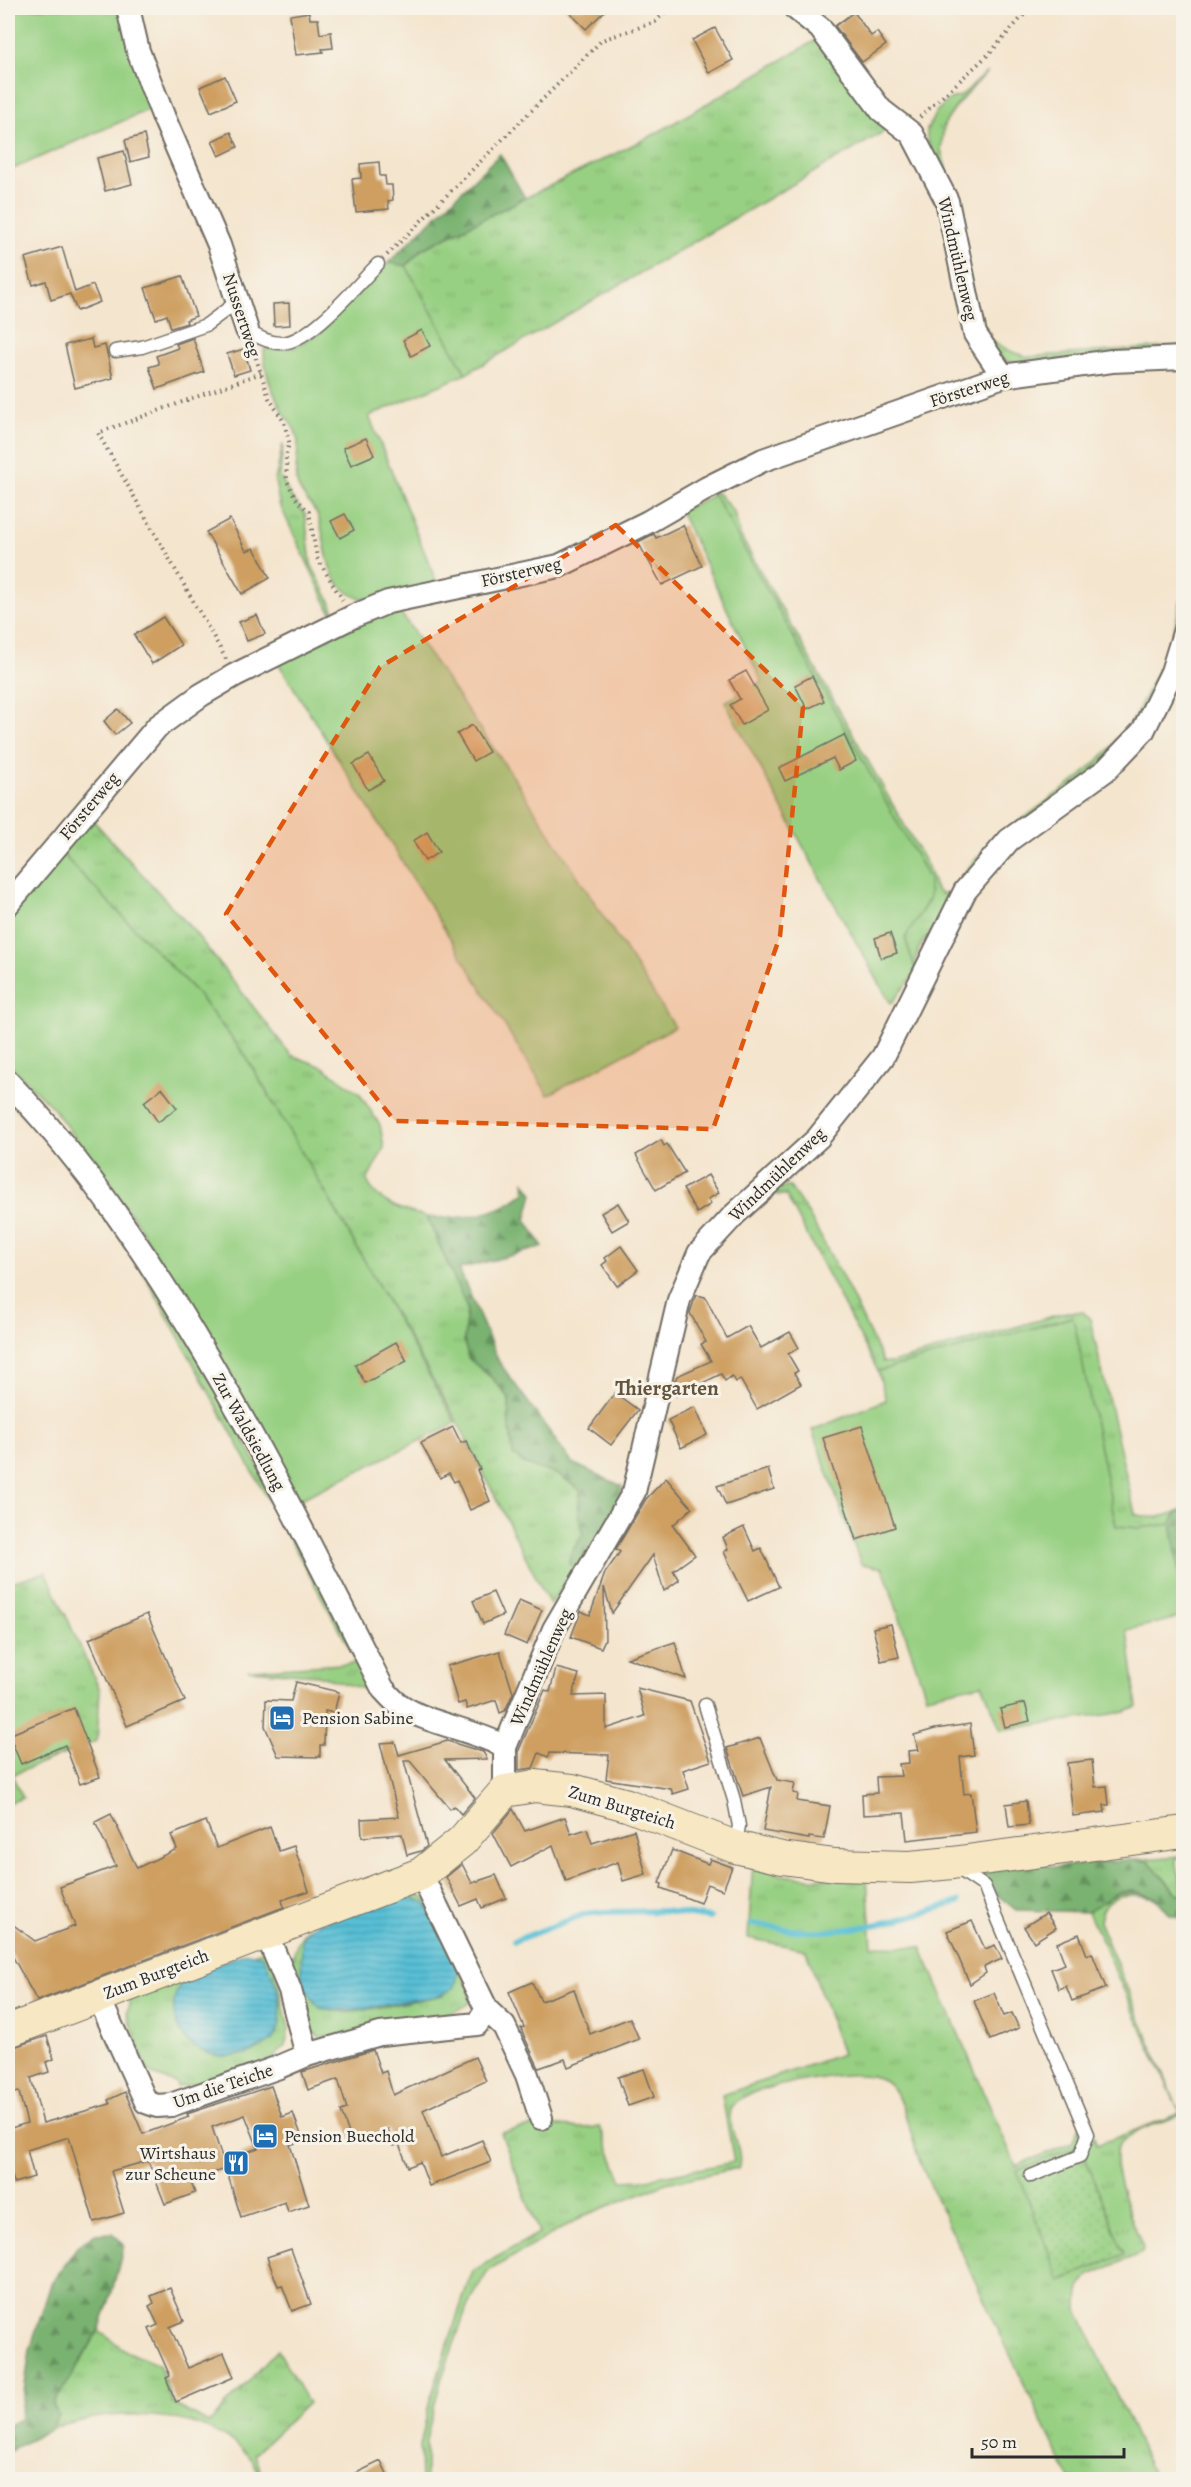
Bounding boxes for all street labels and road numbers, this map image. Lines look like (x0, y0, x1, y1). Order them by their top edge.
street label: Windmühlenweg (932, 194, 984, 323)
street label: Nussertweg (217, 270, 267, 360)
street label: Försterweg (926, 365, 1012, 413)
street label: Försterweg (478, 551, 564, 593)
street label: Försterweg (53, 767, 125, 845)
street label: Windmühlenweg (723, 1122, 831, 1227)
street label: Zur Waldsiedlung (207, 1369, 291, 1495)
street label: Windmühlenweg (504, 1604, 578, 1730)
street label: Zum Burgteich (565, 1779, 679, 1835)
street label: Zum Burgteich (100, 1943, 212, 2005)
street label: Um die Teiche (170, 2058, 276, 2114)

